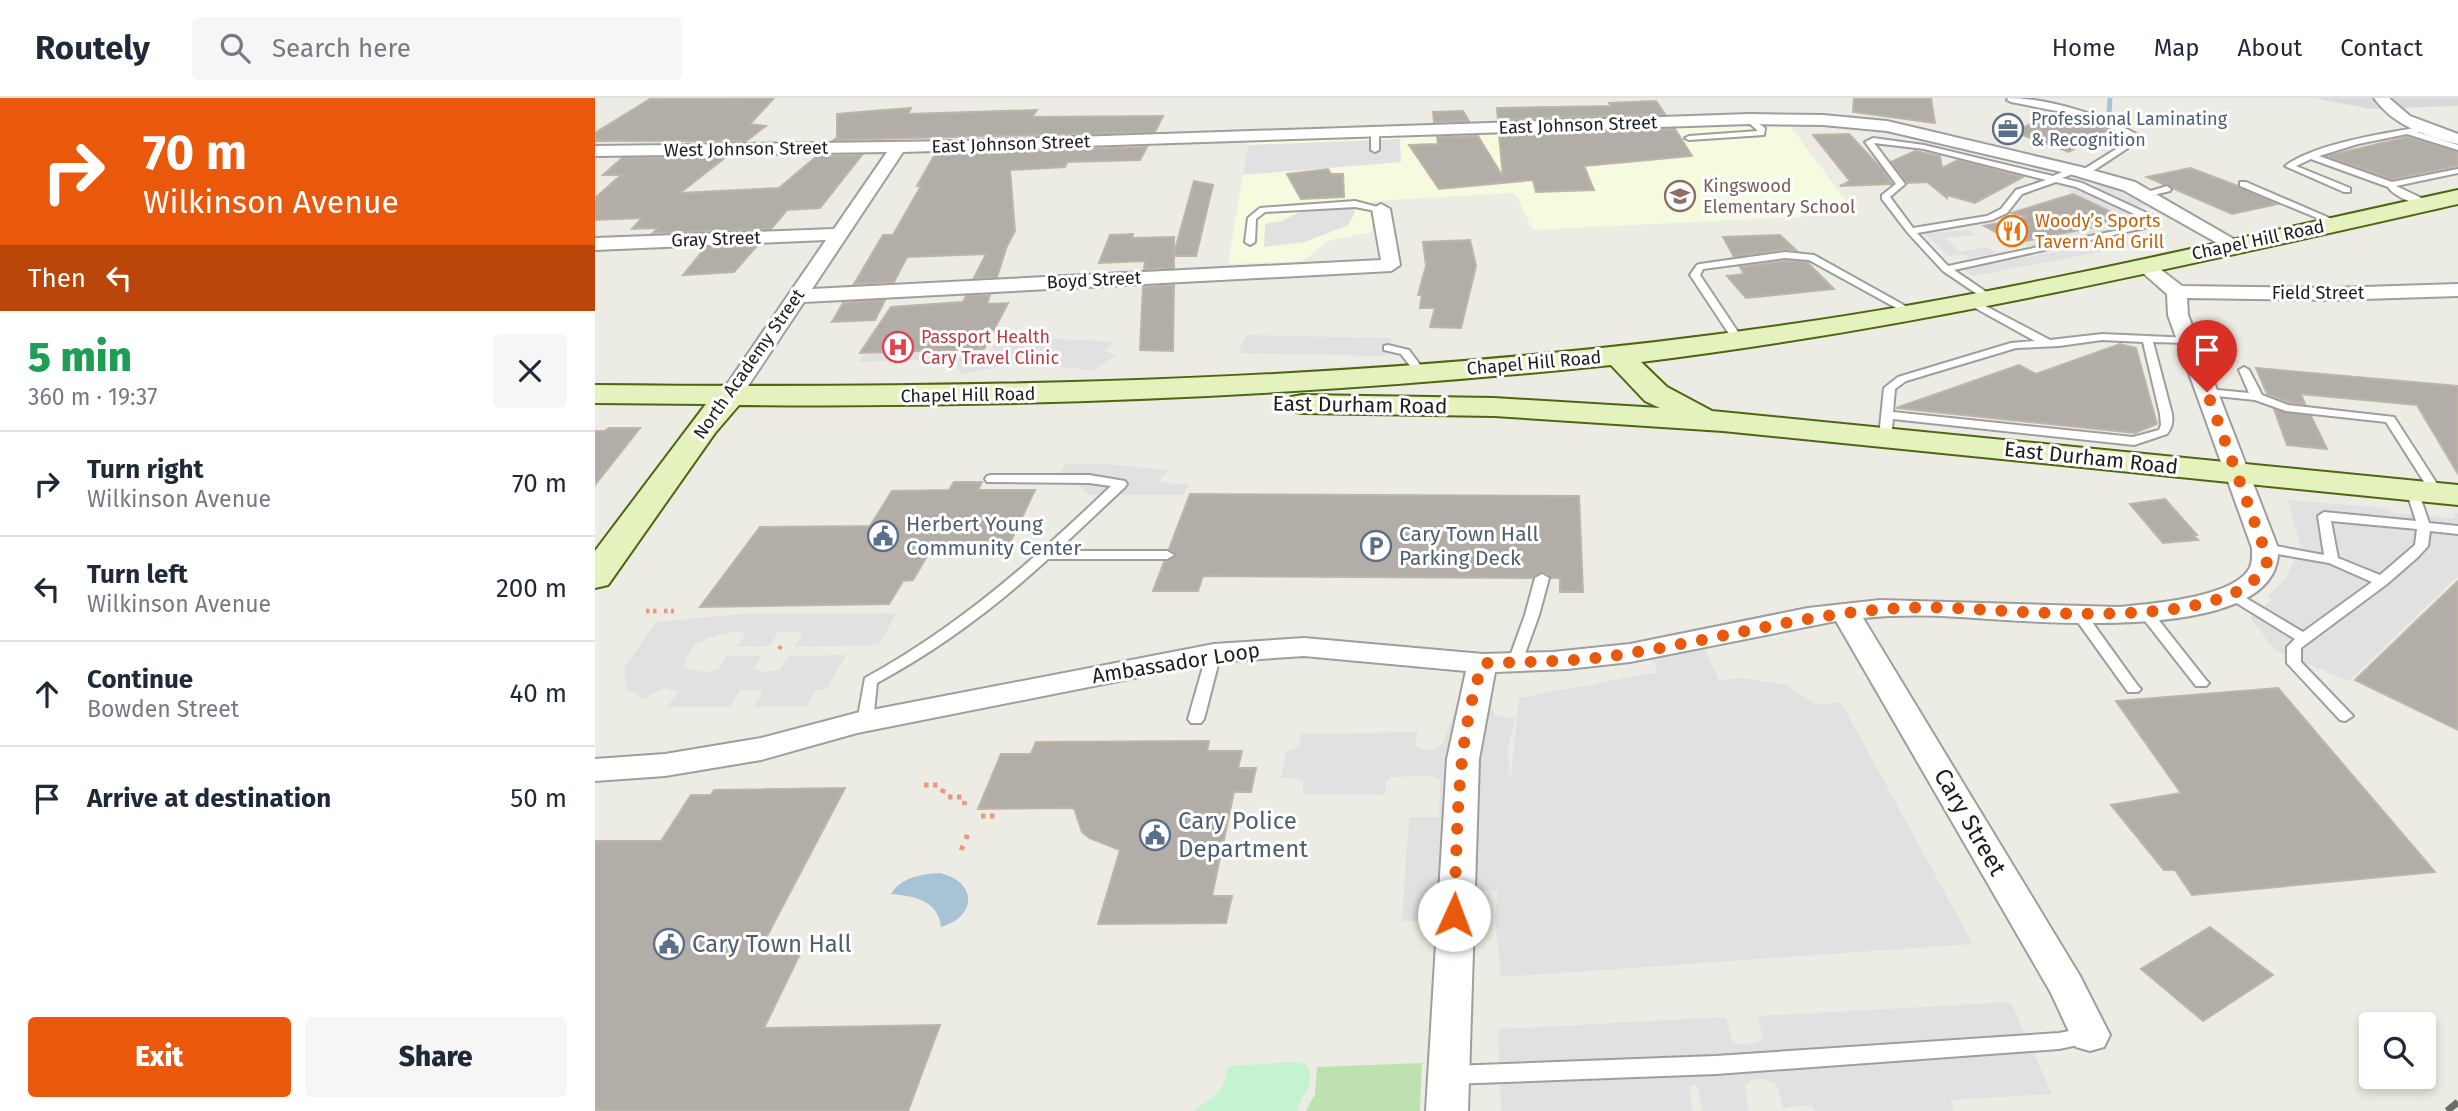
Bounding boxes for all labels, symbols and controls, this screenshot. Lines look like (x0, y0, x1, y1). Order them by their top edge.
search box (192, 17, 682, 80)
text: Routely (35, 28, 150, 68)
icon: search (216, 29, 254, 67)
text: Search here (272, 33, 411, 64)
text: Home (2052, 34, 2116, 62)
text: Map (2154, 34, 2200, 62)
text: About (2238, 34, 2302, 62)
text: Contact (2340, 34, 2423, 62)
place label: Professional Laminating & Recognition (2031, 108, 2228, 151)
street label: East Johnson Street (1498, 111, 1658, 139)
office icon: Professional Laminating & Recognition (1991, 112, 2025, 146)
text: 70 m (143, 123, 247, 182)
icon: right (28, 126, 119, 217)
street label: East Johnson Street (931, 130, 1091, 158)
street label: West Johnson Street (664, 137, 829, 161)
place label: Kingswood Elementary School (1703, 175, 1855, 218)
school or university icon: Kingswood Elementary School (1663, 179, 1697, 213)
text: Wilkinson Avenue (143, 183, 399, 221)
place label: Woody’s Sports Tavern And Grill (2035, 210, 2164, 253)
restaurant icon: Woody’s Sports Tavern And Grill (1995, 214, 2029, 248)
street label: Chapel Hill Road (2190, 215, 2326, 265)
street label: Gray Street (671, 226, 762, 252)
icon: left (100, 259, 138, 297)
text: Then (28, 263, 86, 294)
street label: Boyd Street (1046, 267, 1142, 293)
street label: Field Street (2272, 282, 2365, 304)
street label: North Academy Street (689, 284, 809, 443)
pin (2177, 320, 2237, 392)
place label: Passport Health Cary Travel Clinic (921, 326, 1059, 369)
hospital icon: Passport Health Cary Travel Clinic (881, 330, 915, 364)
icon: arrive (2188, 331, 2226, 369)
text: 5 min (28, 332, 132, 382)
button: close (493, 334, 567, 408)
street label: Chapel Hill Road (1466, 346, 1602, 380)
text: 360 m · 19:37 (28, 383, 157, 411)
street label: Chapel Hill Road (900, 383, 1036, 407)
street label: East Durham Road (1272, 390, 1448, 420)
street label: East Durham Road (2003, 436, 2179, 480)
text: Turn right (87, 454, 204, 485)
icon: right (28, 465, 66, 503)
text: 70 m (512, 468, 567, 499)
text: Wilkinson Avenue (87, 485, 271, 513)
place label: Herbert Young Community Center (906, 511, 1081, 561)
public building icon: Herbert Young Community Center (866, 519, 900, 553)
place label: Cary Town Hall Parking Deck (1399, 521, 1539, 571)
parking icon: Cary Town Hall Parking Deck (1359, 529, 1393, 563)
text: Turn left (87, 559, 188, 590)
icon: left (28, 570, 66, 608)
text: 200 m (496, 573, 567, 604)
text: Wilkinson Avenue (87, 590, 271, 618)
street label: Ambassador Loop (1090, 637, 1262, 689)
text: Continue (87, 664, 193, 695)
icon: ahead (28, 675, 66, 713)
text: 40 m (509, 678, 567, 709)
text: Bowden Street (87, 695, 239, 723)
street label: Cary Street (1928, 764, 2012, 881)
icon: arrive (28, 780, 66, 818)
text: Arrive at destination (87, 783, 331, 814)
text: 50 m (510, 783, 567, 814)
place label: Cary Police Department (1178, 807, 1308, 863)
public building icon: Cary Police Department (1138, 818, 1172, 852)
position arrow (1417, 878, 1491, 952)
public building icon: Cary Town Hall (652, 927, 686, 961)
place label: Cary Town Hall (692, 930, 852, 958)
map controls (2359, 1012, 2436, 1089)
button: search (2359, 1012, 2436, 1089)
button: Exit (28, 1017, 291, 1097)
button: Share (305, 1017, 567, 1097)

